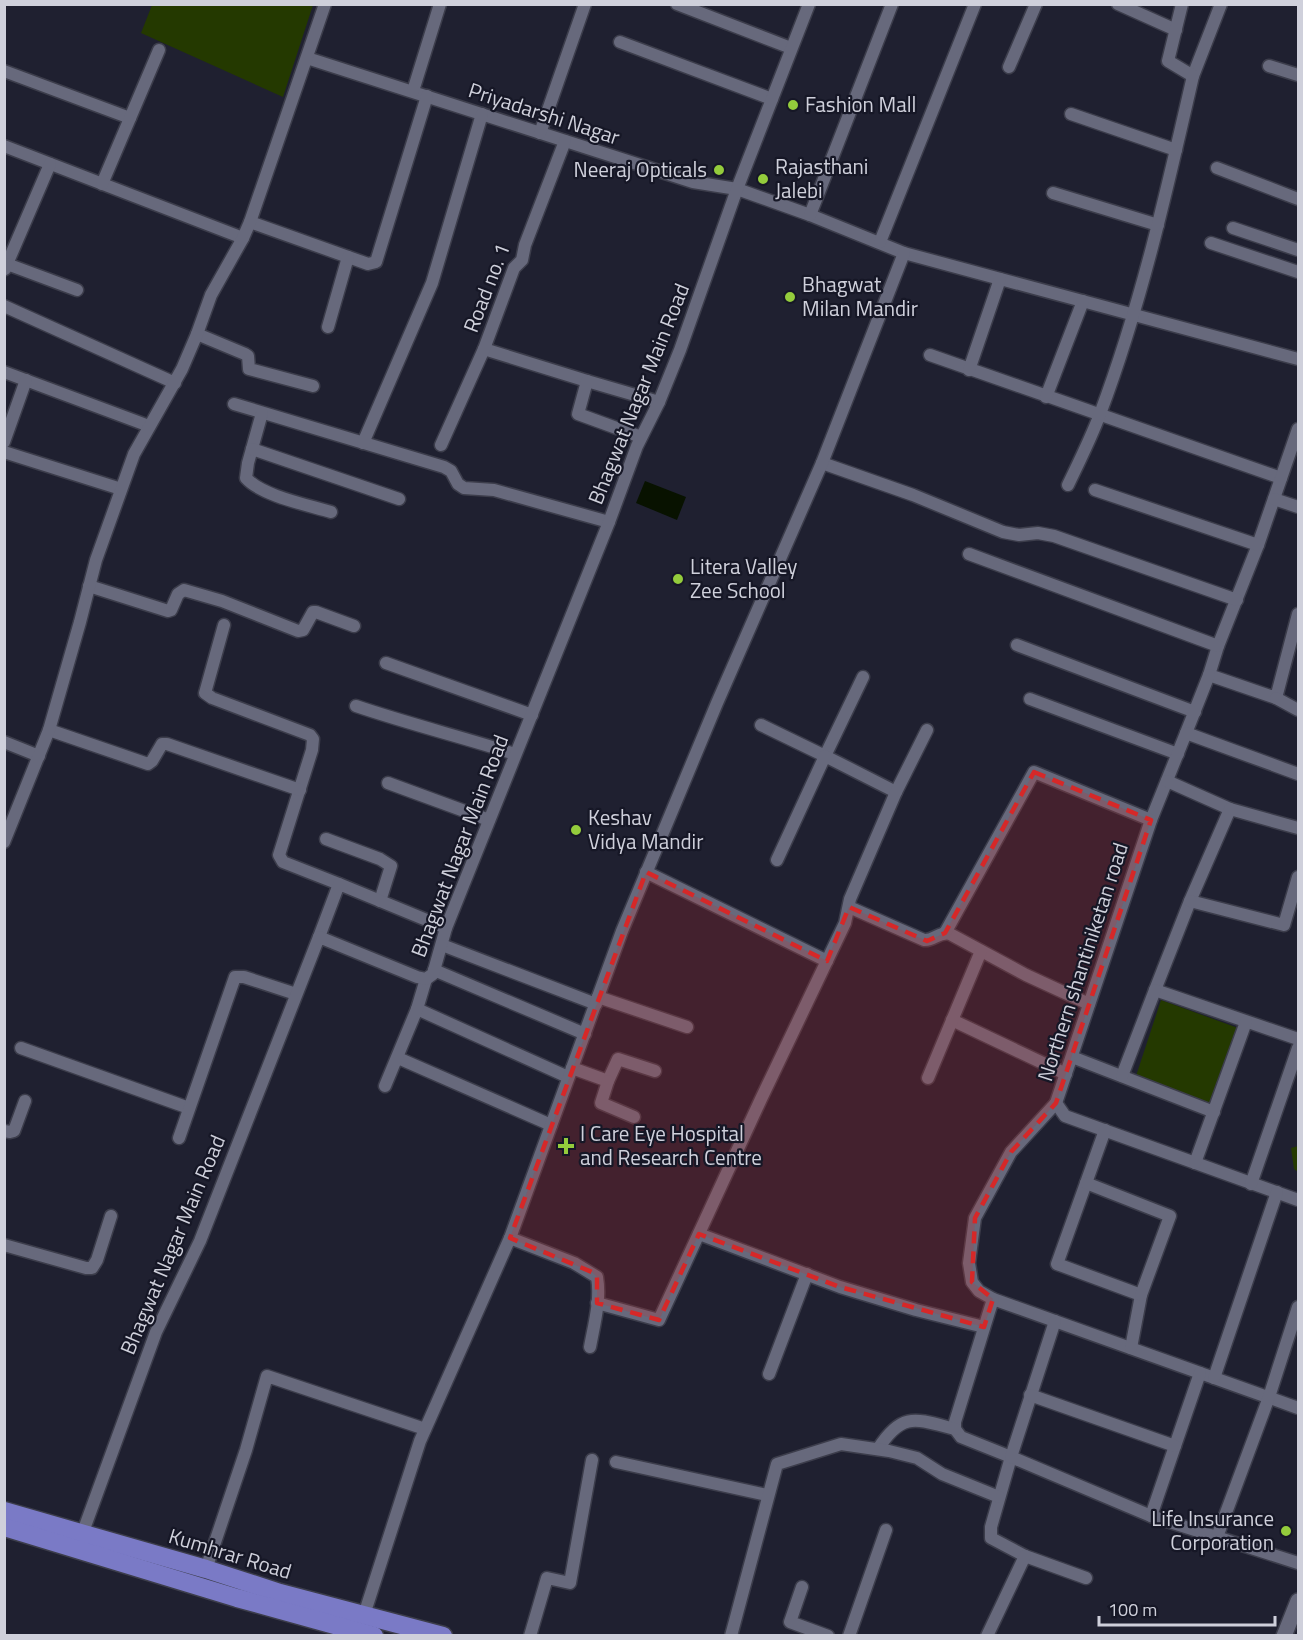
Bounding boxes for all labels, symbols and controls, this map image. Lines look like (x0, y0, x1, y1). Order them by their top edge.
street label: Priyadarshi Nagar (465, 74, 624, 153)
place label: Fashion Mall (805, 88, 916, 120)
marker: Fashion Mall (786, 98, 800, 112)
place label: Rajasthani Jalebi (775, 150, 868, 206)
place label: Neeraj Opticals (574, 153, 707, 185)
marker: Neeraj Opticals (712, 163, 726, 177)
marker: Rajasthani Jalebi (756, 172, 770, 186)
street label: Road no. 1 (454, 238, 518, 337)
place label: Bhagwat Milan Mandir (802, 268, 918, 324)
street label: Bhagwat Nagar Main Road (579, 278, 697, 509)
marker: Bhagwat Milan Mandir (783, 290, 797, 304)
place label: Litera Valley Zee School (690, 550, 797, 606)
marker: Litera Valley Zee School (671, 572, 685, 586)
street label: Bhagwat Nagar Main Road (402, 730, 516, 962)
place label: Keshav Vidya Mandir (588, 801, 703, 857)
marker: Keshav Vidya Mandir (569, 823, 583, 837)
street label: Northern shantiniketan road (1028, 838, 1136, 1085)
place label: I Care Eye Hospital and Research Centre (580, 1117, 762, 1173)
street label: Bhagwat Nagar Main Road (111, 1130, 233, 1359)
marker: I Care Eye Hospital and Research Centre (557, 1137, 575, 1155)
place label: Life Insurance Corporation (1151, 1502, 1274, 1558)
street label: Kumhrar Road (165, 1519, 296, 1587)
marker: Life Insurance Corporation (1279, 1524, 1293, 1538)
scale bar (1099, 1589, 1274, 1627)
text: 100 m (1108, 1596, 1157, 1623)

